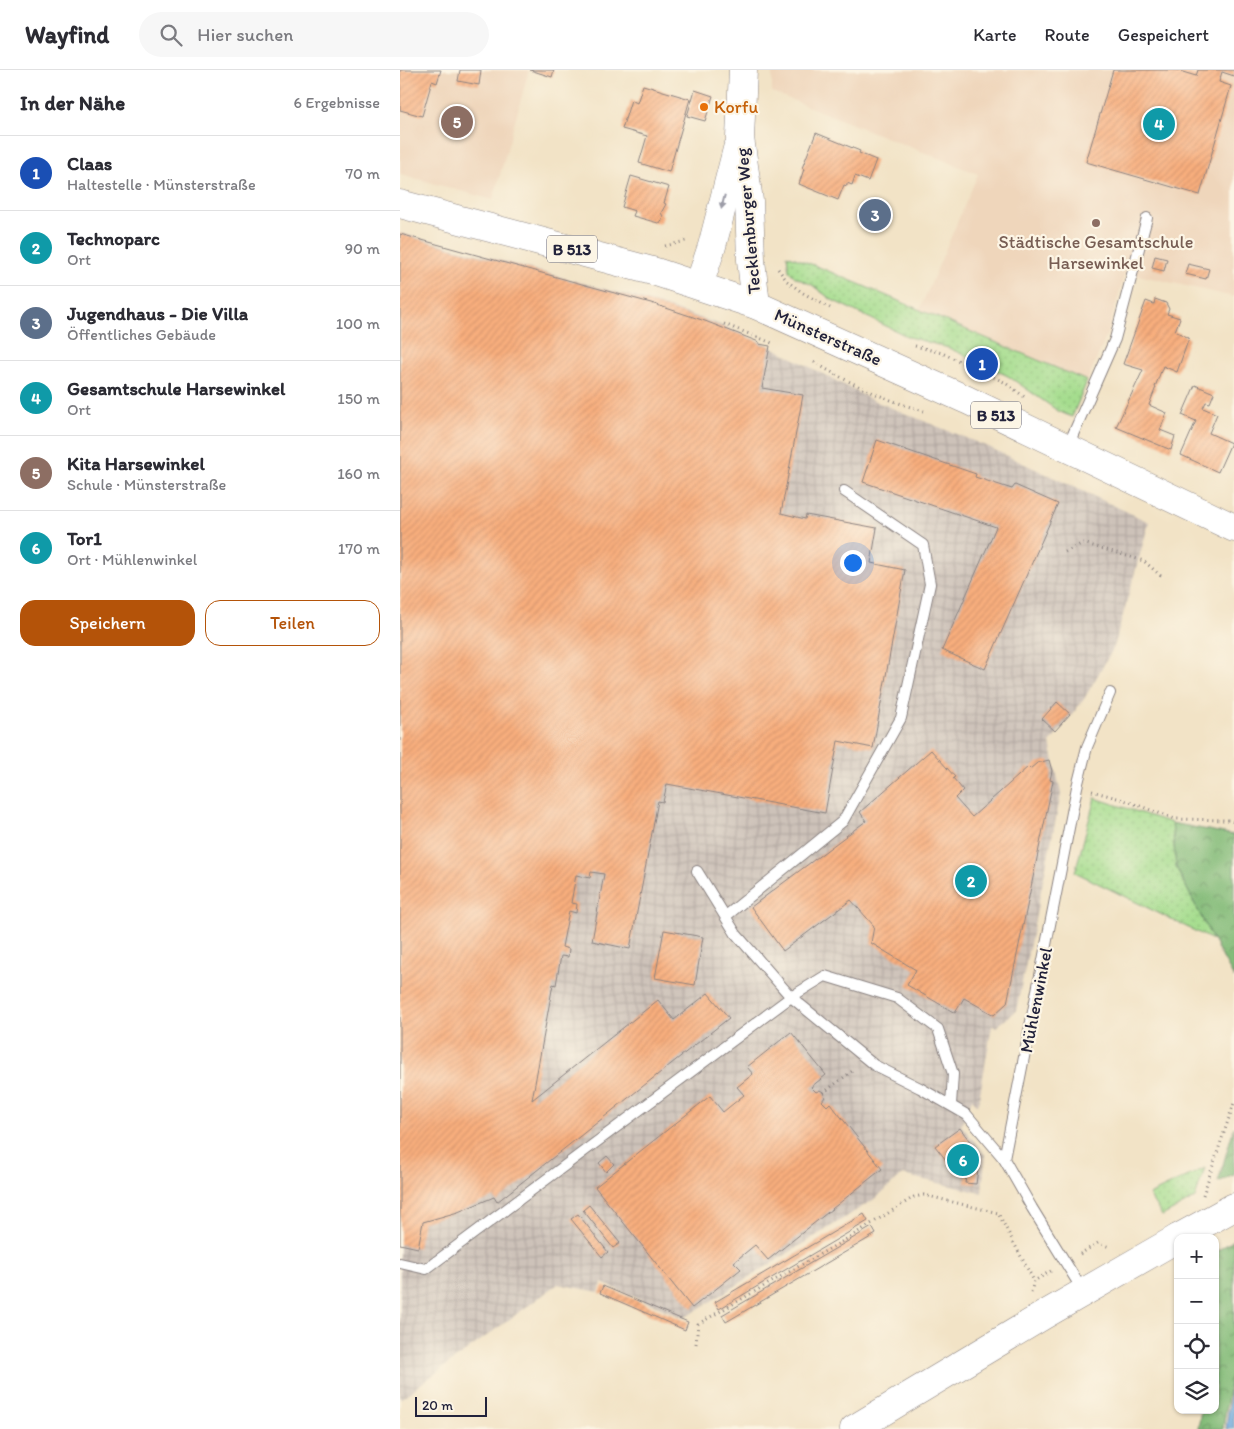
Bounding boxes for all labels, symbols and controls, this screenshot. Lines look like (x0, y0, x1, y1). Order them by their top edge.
search box (139, 12, 489, 57)
text: Wayfind (25, 20, 109, 49)
icon: search (157, 21, 185, 49)
text: Hier suchen (197, 23, 294, 46)
text: Karte (973, 24, 1016, 46)
text: Route (1044, 24, 1090, 46)
text: Gespeichert (1118, 24, 1209, 46)
text: In der Nähe (20, 90, 125, 115)
text: 6 Ergebnisse (294, 93, 380, 112)
place label: Korfu (714, 96, 759, 118)
marker: Korfu (698, 101, 710, 113)
pin: 5 (441, 103, 473, 141)
pin: 4 (1143, 105, 1175, 143)
street label: Tecklenburger Weg (731, 146, 765, 295)
text: Claas (67, 152, 112, 175)
text: 1 (32, 164, 40, 183)
text: 70 m (345, 164, 380, 183)
text: Haltestelle · Münsterstraße (67, 175, 256, 194)
one-way arrow (719, 194, 727, 210)
pin: 3 (859, 196, 891, 234)
marker: Städtische Gesamtschule Harsewinkel (1090, 217, 1102, 229)
text: Technoparc (67, 227, 160, 250)
place label: Städtische Gesamtschule Harsewinkel (999, 231, 1193, 274)
road number: B 513 (547, 235, 597, 262)
text: 2 (32, 239, 40, 258)
text: 90 m (345, 239, 380, 258)
text: Ort (67, 250, 91, 269)
text: Jugendhaus - Die Villa (67, 302, 248, 325)
street label: Münsterstraße (771, 304, 885, 370)
text: 3 (32, 314, 40, 333)
text: 100 m (336, 314, 380, 333)
text: Öffentliches Gebäude (67, 325, 216, 344)
pin: 1 (966, 345, 998, 383)
text: Gesamtschule Harsewinkel (67, 377, 285, 400)
text: 4 (31, 389, 41, 408)
text: 150 m (337, 389, 380, 408)
text: Ort (67, 400, 91, 419)
road number: B 513 (971, 402, 1021, 428)
text: Kita Harsewinkel (67, 452, 205, 475)
text: 5 (32, 464, 40, 483)
text: 160 m (337, 464, 380, 483)
text: Schule · Münsterstraße (67, 475, 226, 494)
text: Tor1 (67, 527, 102, 550)
text: 6 (32, 539, 40, 558)
text: 170 m (338, 539, 380, 558)
text: Ort · Mühlenwinkel (67, 550, 197, 569)
your location (840, 550, 866, 576)
button: Speichern (20, 600, 195, 646)
button: Teilen (205, 600, 380, 646)
pin: 2 (955, 862, 987, 900)
street label: Mühlenwinkel (1015, 945, 1057, 1055)
pin: 6 (947, 1141, 979, 1179)
map controls (1174, 1234, 1219, 1414)
button: + (1174, 1234, 1219, 1279)
button: − (1174, 1279, 1219, 1324)
button: locate (1174, 1324, 1219, 1369)
button: layers (1174, 1369, 1219, 1414)
scale bar (415, 1394, 488, 1417)
text: 20 m (422, 1397, 453, 1414)

